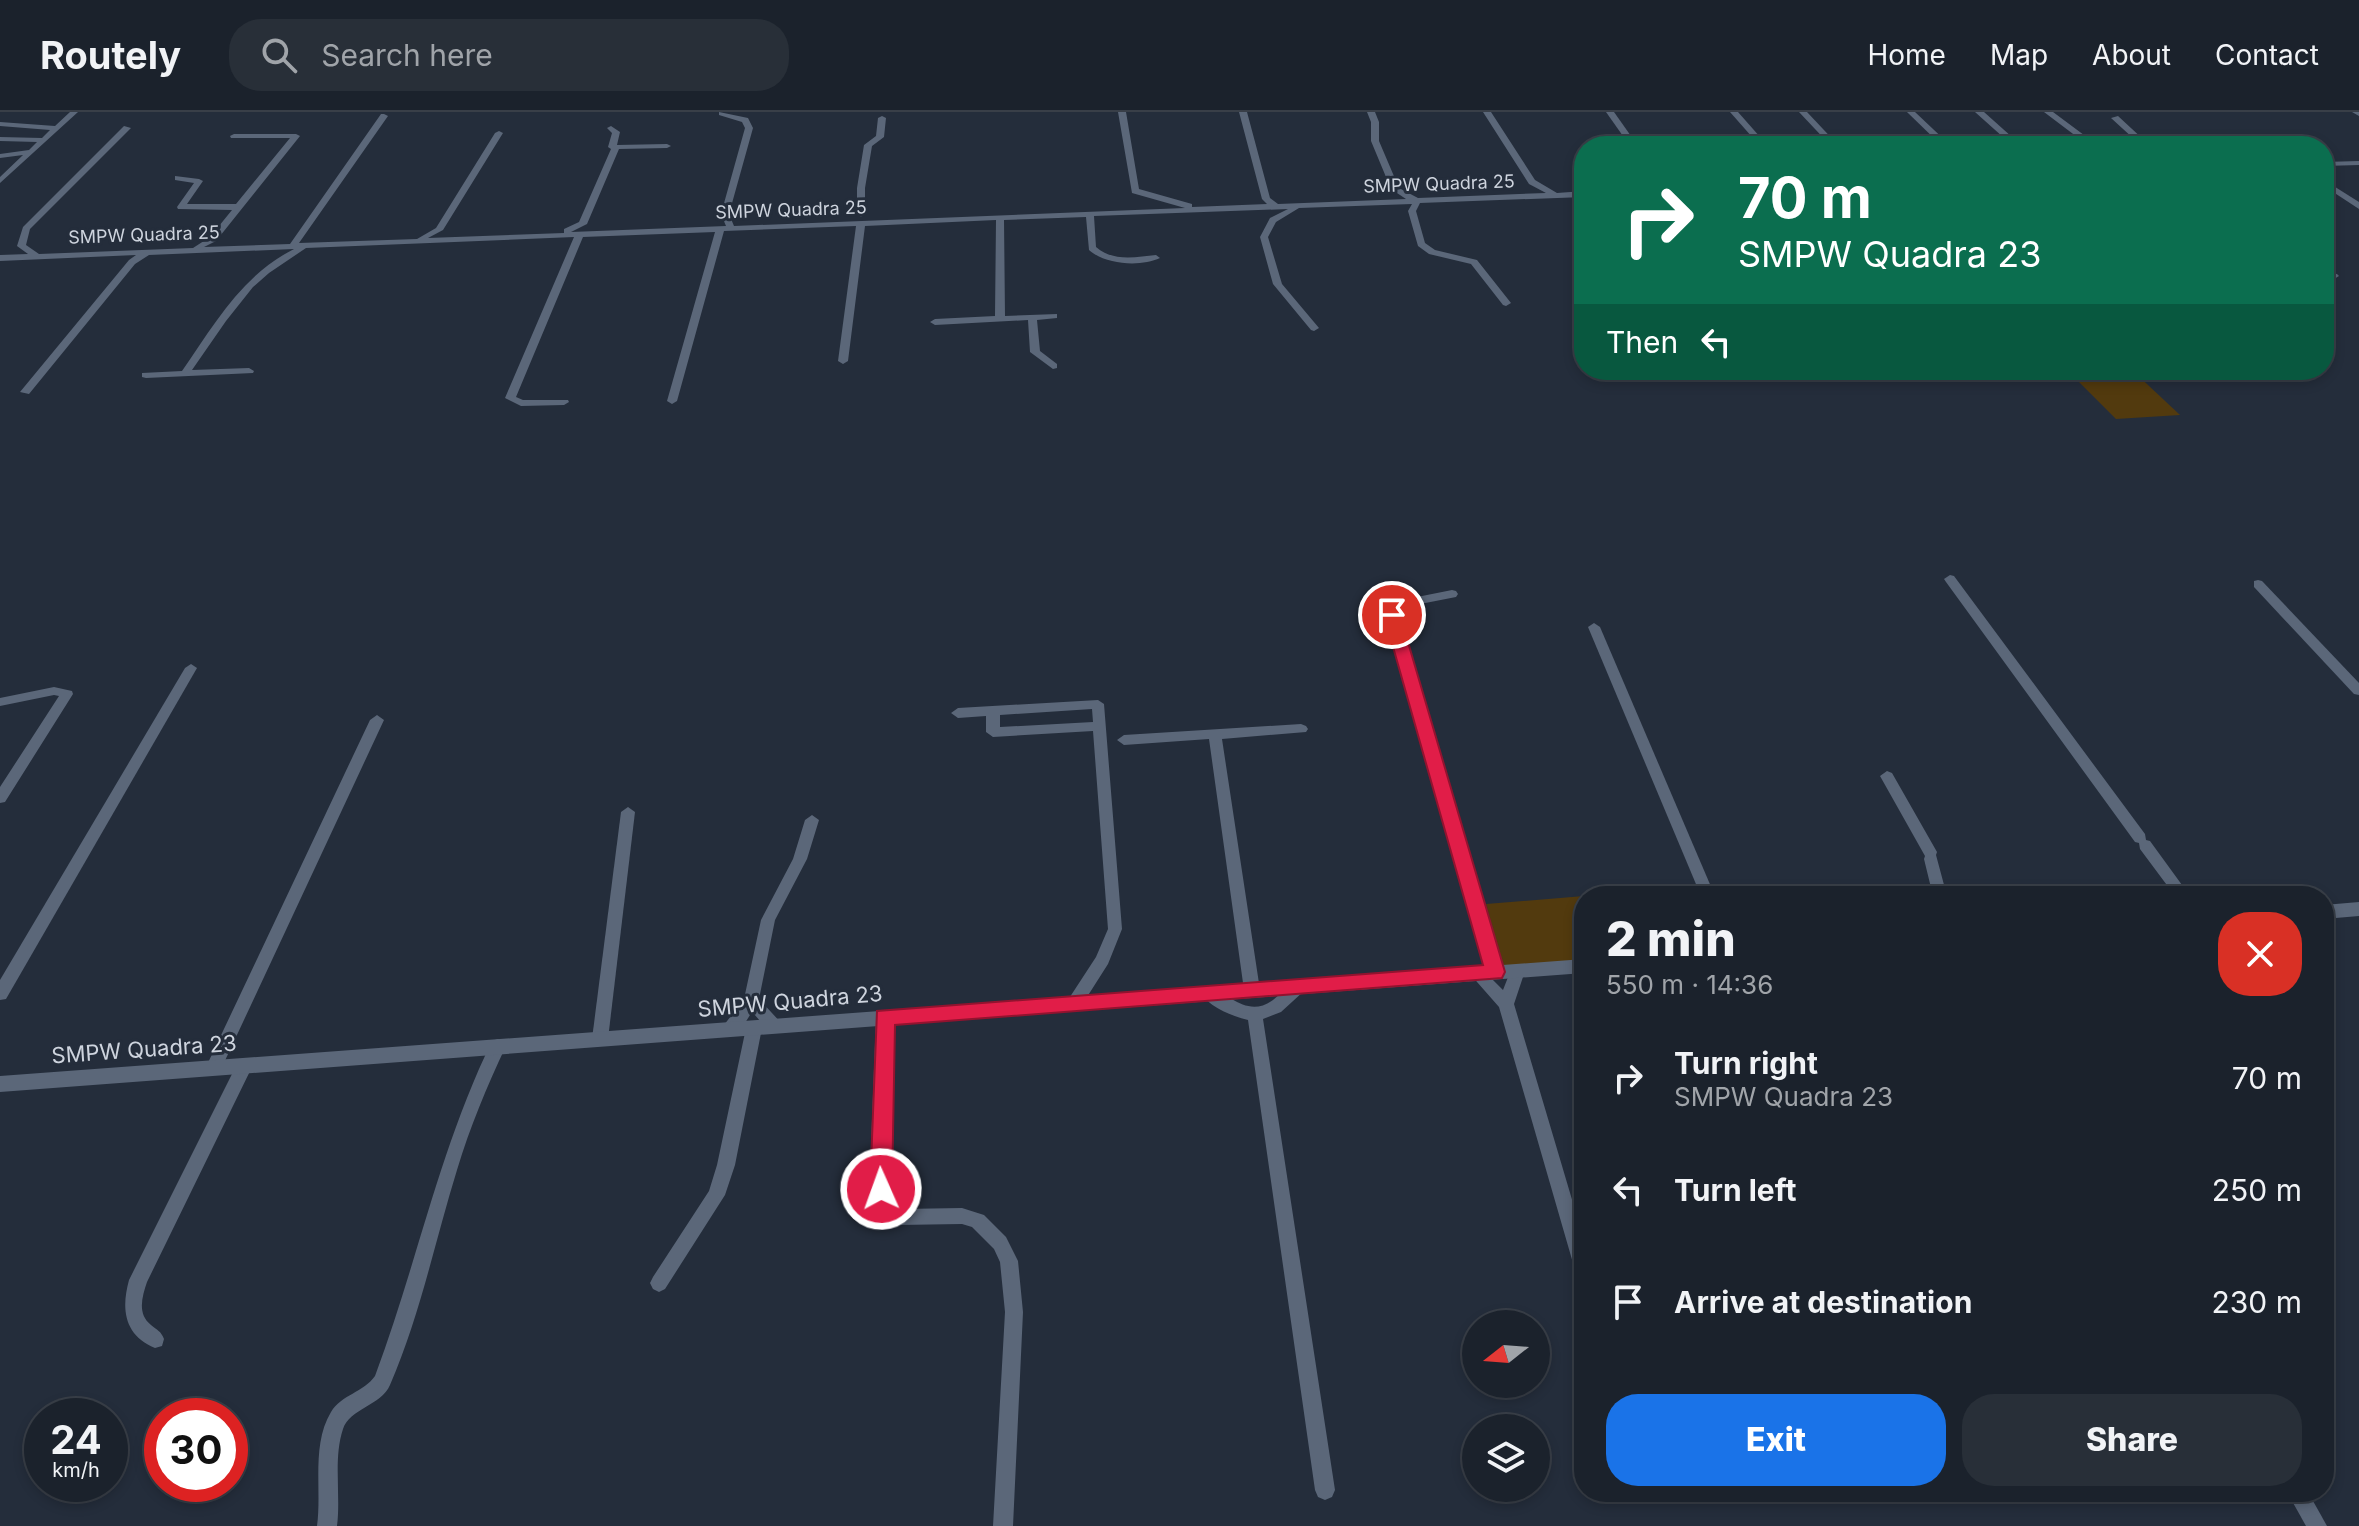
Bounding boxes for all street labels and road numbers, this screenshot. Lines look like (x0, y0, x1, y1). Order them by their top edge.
street label: SMPW Quadra 25 (1363, 170, 1515, 197)
street label: SMPW Quadra 25 (715, 196, 867, 223)
street label: SMPW Quadra 25 (68, 221, 220, 248)
street label: SMPW Quadra 23 (697, 980, 883, 1022)
street label: SMPW Quadra 23 (51, 1030, 237, 1068)

